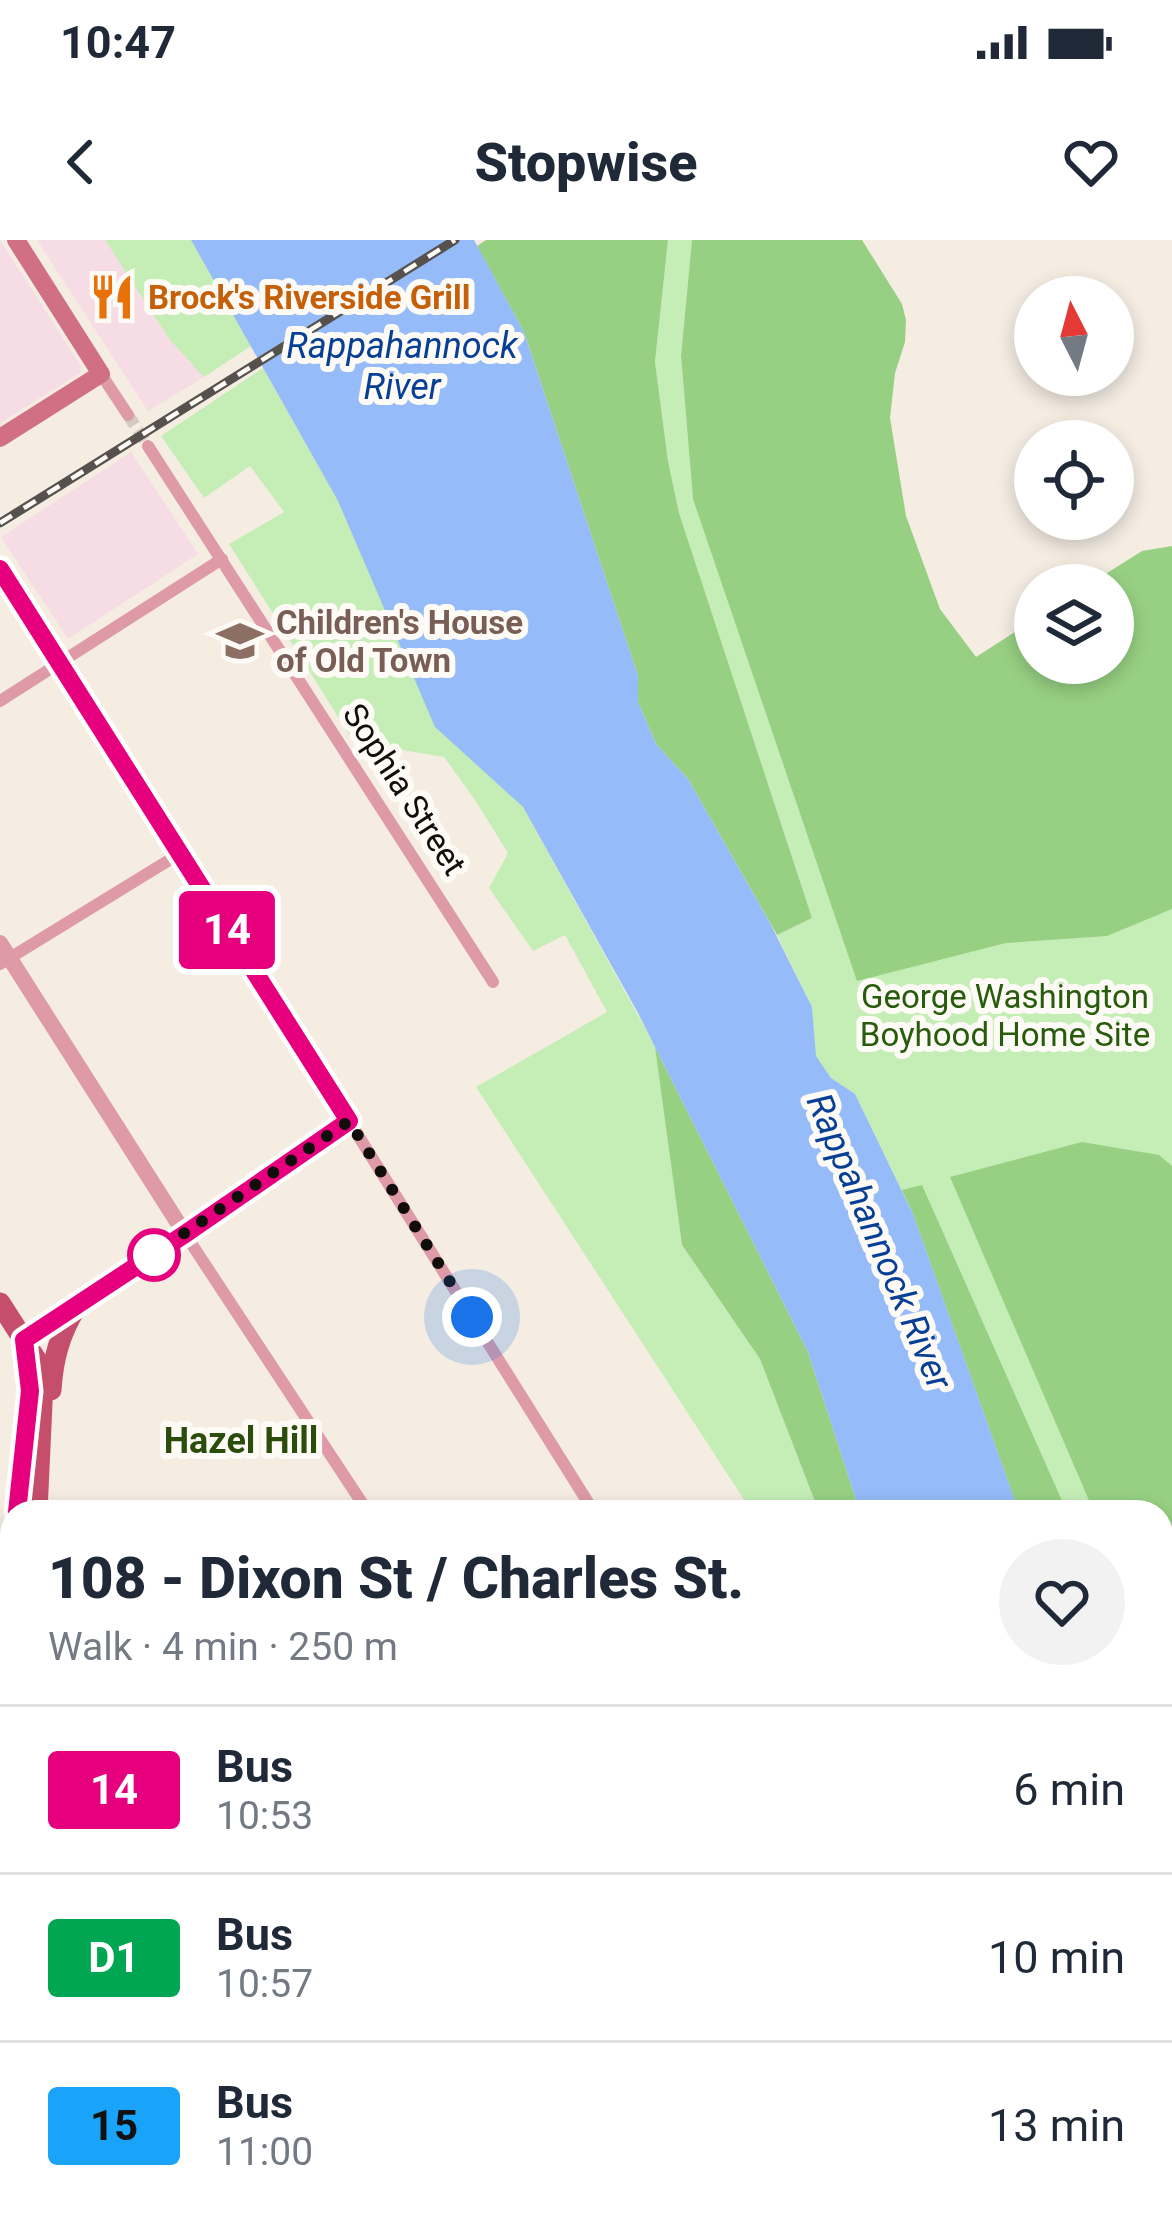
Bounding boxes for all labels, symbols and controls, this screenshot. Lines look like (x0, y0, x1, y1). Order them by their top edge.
text: 10:47 (60, 16, 176, 69)
icon: back (48, 129, 114, 195)
icon: heart (1058, 129, 1124, 195)
text: Stopwise (474, 131, 698, 194)
restaurant icon: Brock's Riverside Grill (87, 272, 137, 322)
north arrow (1014, 276, 1134, 396)
map controls (1014, 276, 1134, 684)
place label: Brock's Riverside Grill (148, 278, 471, 317)
water label: Rappahannock River (286, 325, 519, 408)
button: locate (1014, 420, 1134, 540)
button: layers (1014, 564, 1134, 684)
place label: Children's House of Old Town (276, 603, 523, 680)
school or university icon: Children's House of Old Town (215, 616, 265, 666)
street label: Sophia Street (335, 696, 474, 882)
line badge: 14 (173, 891, 281, 969)
text: 14 (203, 905, 251, 954)
park label: George Washington Boyhood Home Site (860, 977, 1150, 1054)
water label: Rappahannock River (798, 1087, 961, 1397)
unlabelled marker (129, 1230, 179, 1280)
your location (442, 1287, 502, 1347)
district label: Hazel Hill (164, 1420, 318, 1462)
button: heart (999, 1539, 1125, 1665)
text: 108 - Dixon St / Charles St. (48, 1545, 744, 1612)
text: Walk · 4 min · 250 m (48, 1624, 398, 1670)
text: Bus (216, 1740, 293, 1793)
text: 6 min (1013, 1763, 1125, 1816)
text: 14 (90, 1765, 138, 1814)
text: 10:53 (216, 1793, 313, 1839)
text: Bus (216, 1908, 293, 1961)
text: 10 min (988, 1931, 1125, 1984)
text: D1 (88, 1933, 140, 1982)
text: 10:57 (216, 1961, 313, 2007)
text: Bus (216, 2076, 293, 2129)
text: 13 min (988, 2099, 1125, 2152)
text: 15 (90, 2101, 138, 2150)
text: 11:00 (216, 2129, 313, 2175)

